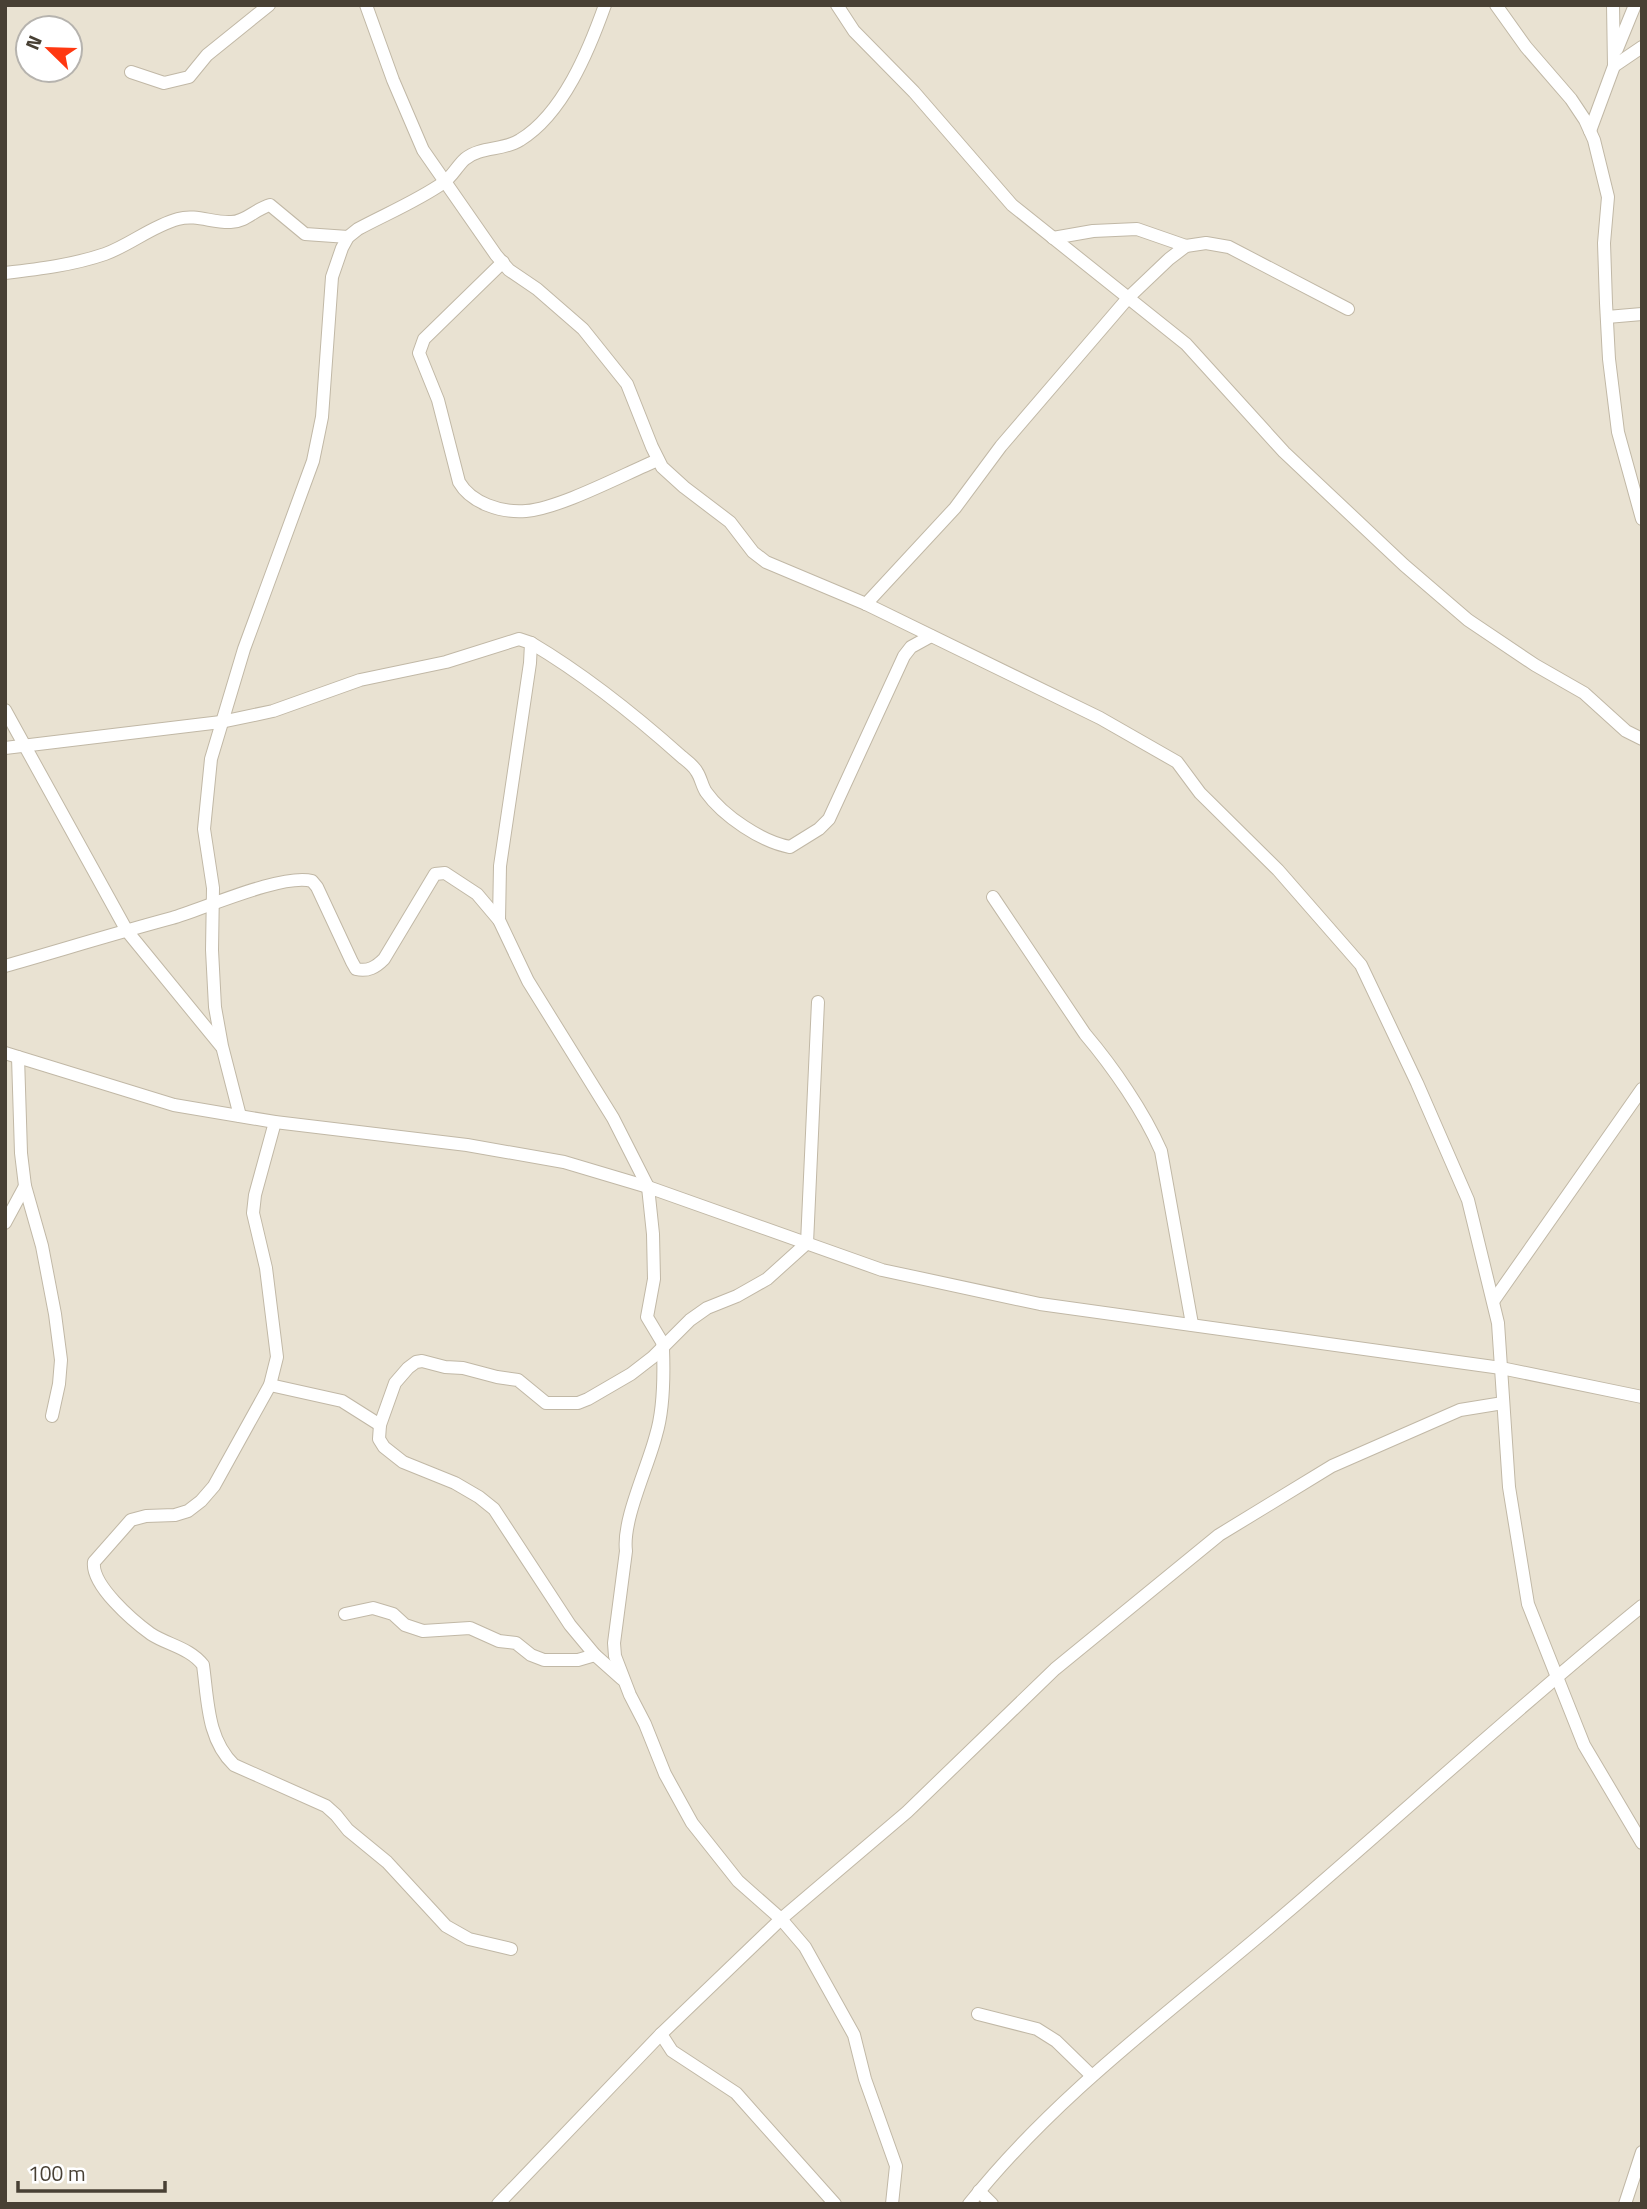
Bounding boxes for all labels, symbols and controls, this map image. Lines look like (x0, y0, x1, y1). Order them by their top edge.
north arrow (14, 14, 84, 84)
text: N (17, 30, 49, 54)
scale bar (18, 2150, 164, 2194)
text: 100 m (28, 2157, 85, 2189)

